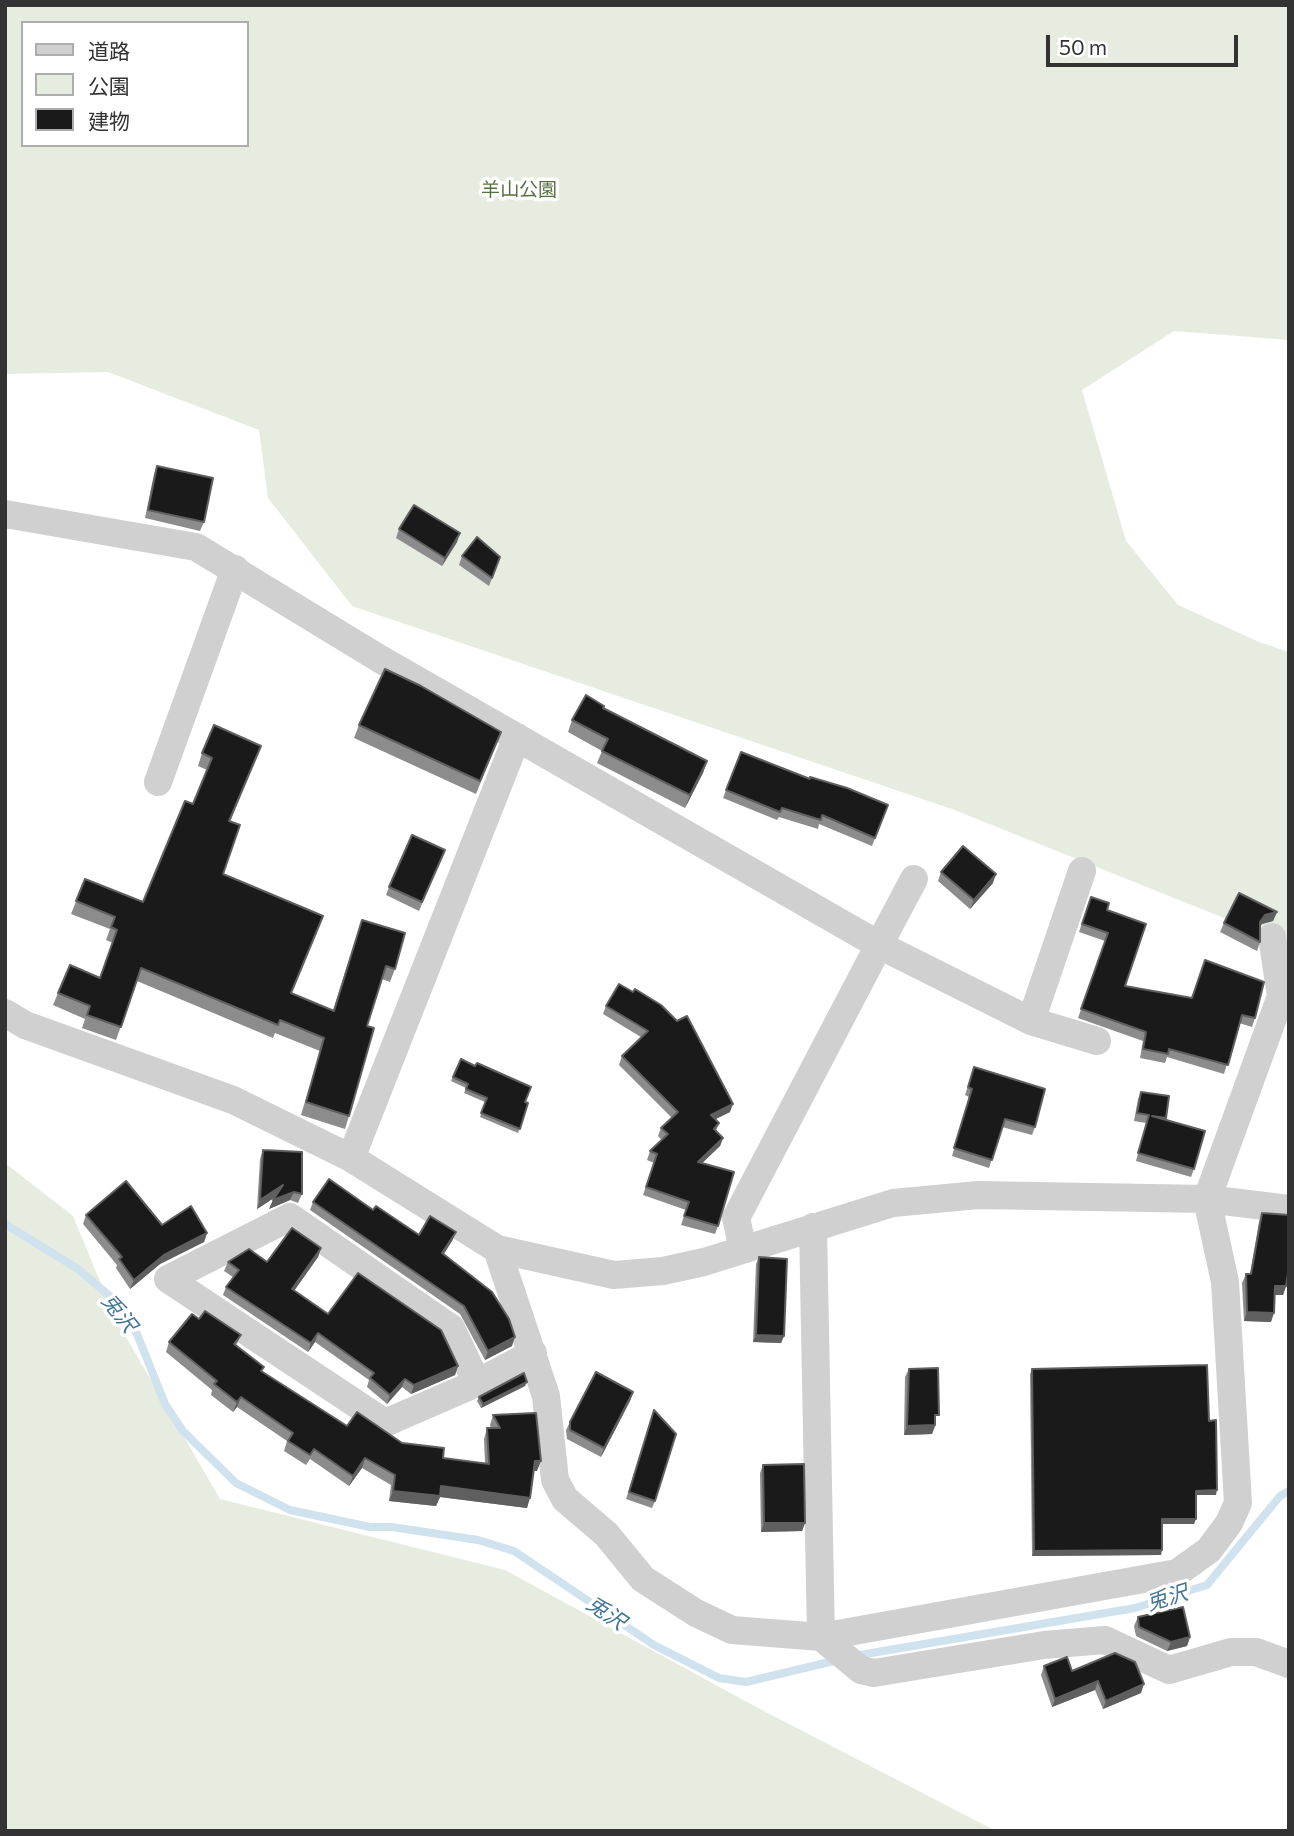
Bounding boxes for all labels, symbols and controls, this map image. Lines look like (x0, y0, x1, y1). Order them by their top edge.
legend (21, 21, 248, 147)
scale bar (1049, 21, 1242, 65)
text: 50 m (1059, 34, 1107, 59)
text: 道路 (88, 38, 130, 63)
text: 公園 (88, 73, 130, 98)
text: 建物 (88, 108, 130, 133)
park label: 羊山公園 (481, 179, 557, 201)
water label: 兎沢 (96, 1289, 142, 1337)
water label: 兎沢 (1143, 1580, 1191, 1616)
water label: 兎沢 (582, 1591, 630, 1635)

